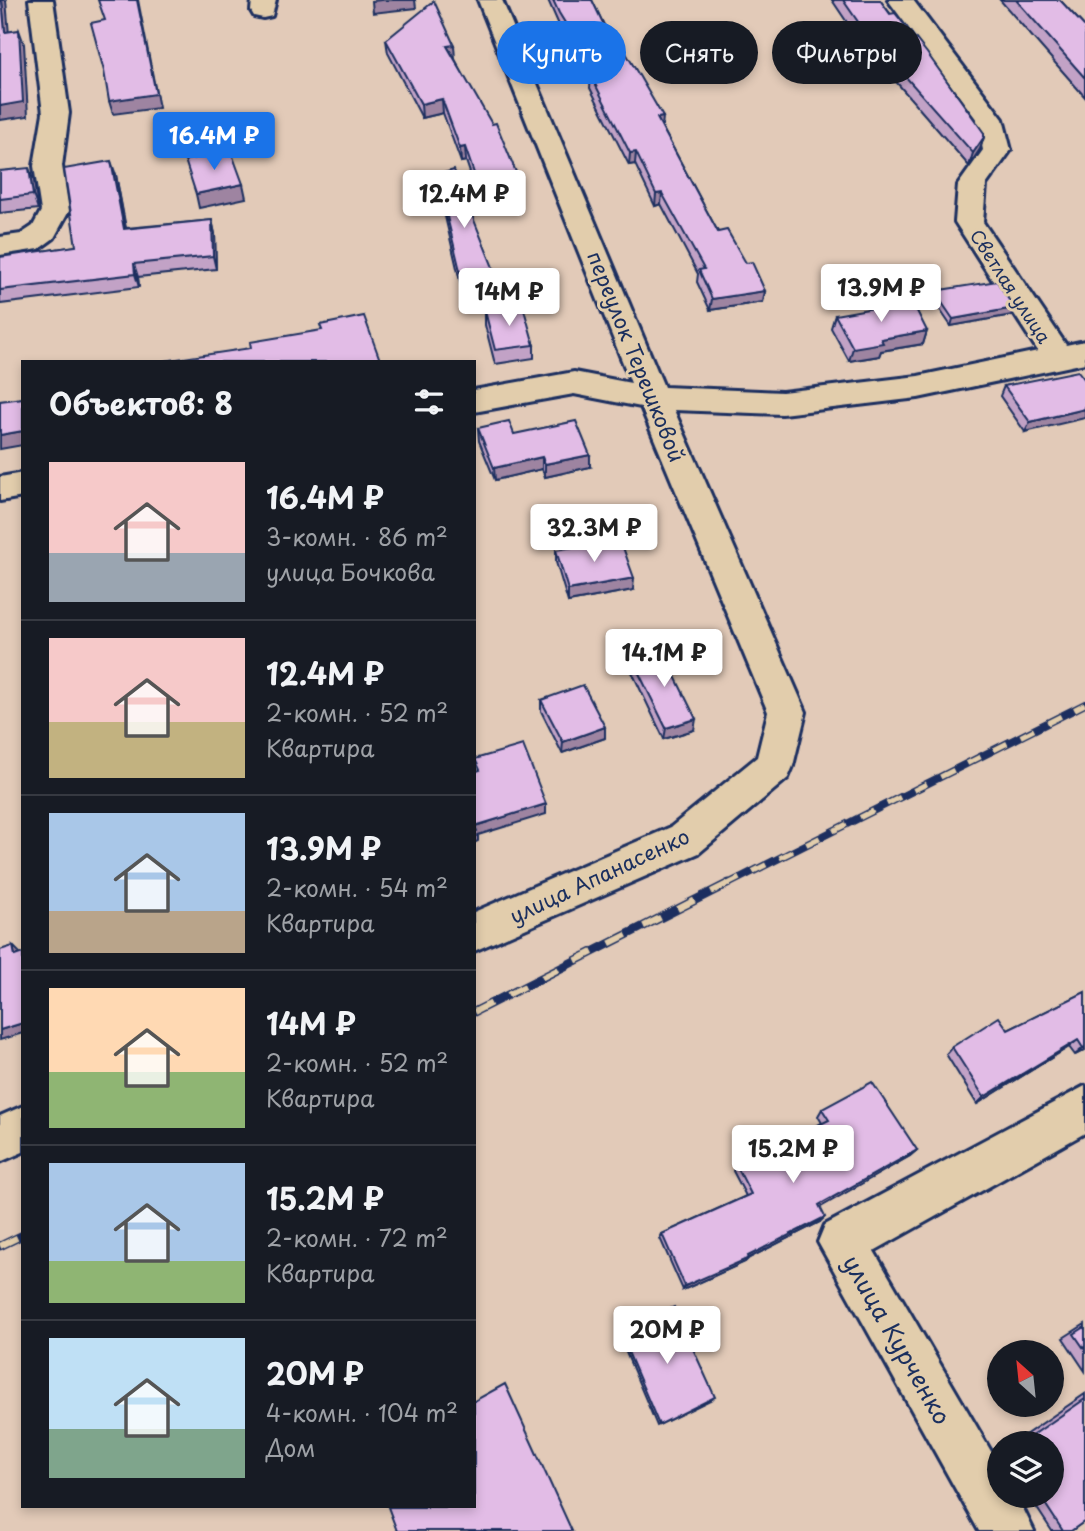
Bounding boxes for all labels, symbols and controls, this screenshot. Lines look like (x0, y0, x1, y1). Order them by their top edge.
chip: Купить (497, 21, 626, 84)
chip: Снять (640, 21, 758, 84)
chip: Фильтры (772, 21, 922, 84)
pin: 16.4M ₽ (149, 113, 279, 172)
text: 16.4M ₽ (169, 117, 259, 152)
pin: 12.4M ₽ (399, 170, 529, 230)
text: 12.4M ₽ (419, 175, 509, 210)
street label: Светлая улица (964, 224, 1058, 349)
street label: переулок Терешковой (580, 246, 694, 466)
pin: 13.9M ₽ (816, 264, 946, 324)
pin: 14M ₽ (460, 268, 558, 328)
text: 13.9M ₽ (837, 269, 925, 304)
text: 14M ₽ (475, 273, 543, 308)
text: Объектов: 8 (49, 380, 233, 425)
icon: filters (410, 383, 448, 421)
text: 16.4M ₽ (266, 474, 384, 519)
icon: home (105, 490, 189, 574)
pin: 32.3M ₽ (529, 504, 659, 564)
text: 32.3M ₽ (546, 509, 642, 544)
text: 3-комн. · 86 m² (266, 519, 448, 554)
text: улица Бочкова (266, 554, 435, 589)
pin: 14.1M ₽ (599, 630, 729, 689)
text: 14.1M ₽ (621, 634, 707, 669)
text: 12.4M ₽ (266, 650, 384, 695)
icon: home (105, 666, 189, 750)
text: 2-комн. · 52 m² (266, 695, 448, 730)
text: Квартира (266, 730, 374, 765)
street label: улица Апанасенко (504, 819, 694, 931)
text: 13.9M ₽ (266, 825, 381, 870)
icon: home (105, 841, 189, 925)
text: 2-комн. · 54 m² (266, 870, 448, 905)
text: Квартира (266, 905, 374, 940)
text: 14M ₽ (266, 1000, 356, 1045)
icon: home (105, 1016, 189, 1100)
text: 2-комн. · 52 m² (266, 1045, 448, 1080)
text: Квартира (266, 1080, 374, 1115)
pin: 15.2M ₽ (728, 1126, 858, 1185)
text: 15.2M ₽ (748, 1130, 838, 1165)
text: 15.2M ₽ (266, 1175, 384, 1220)
icon: home (105, 1191, 189, 1275)
text: 2-комн. · 72 m² (266, 1220, 448, 1255)
street label: улица Курченко (835, 1247, 961, 1431)
text: Квартира (266, 1255, 374, 1290)
pin: 20M ₽ (618, 1306, 716, 1366)
text: 20M ₽ (629, 1311, 705, 1346)
north arrow (987, 1340, 1064, 1418)
map controls (987, 1340, 1064, 1508)
text: 20M ₽ (266, 1350, 364, 1395)
icon: home (105, 1366, 189, 1450)
text: 4-комн. · 104 m² (266, 1395, 458, 1430)
text: Дом (266, 1430, 315, 1465)
button: layers (987, 1431, 1064, 1508)

